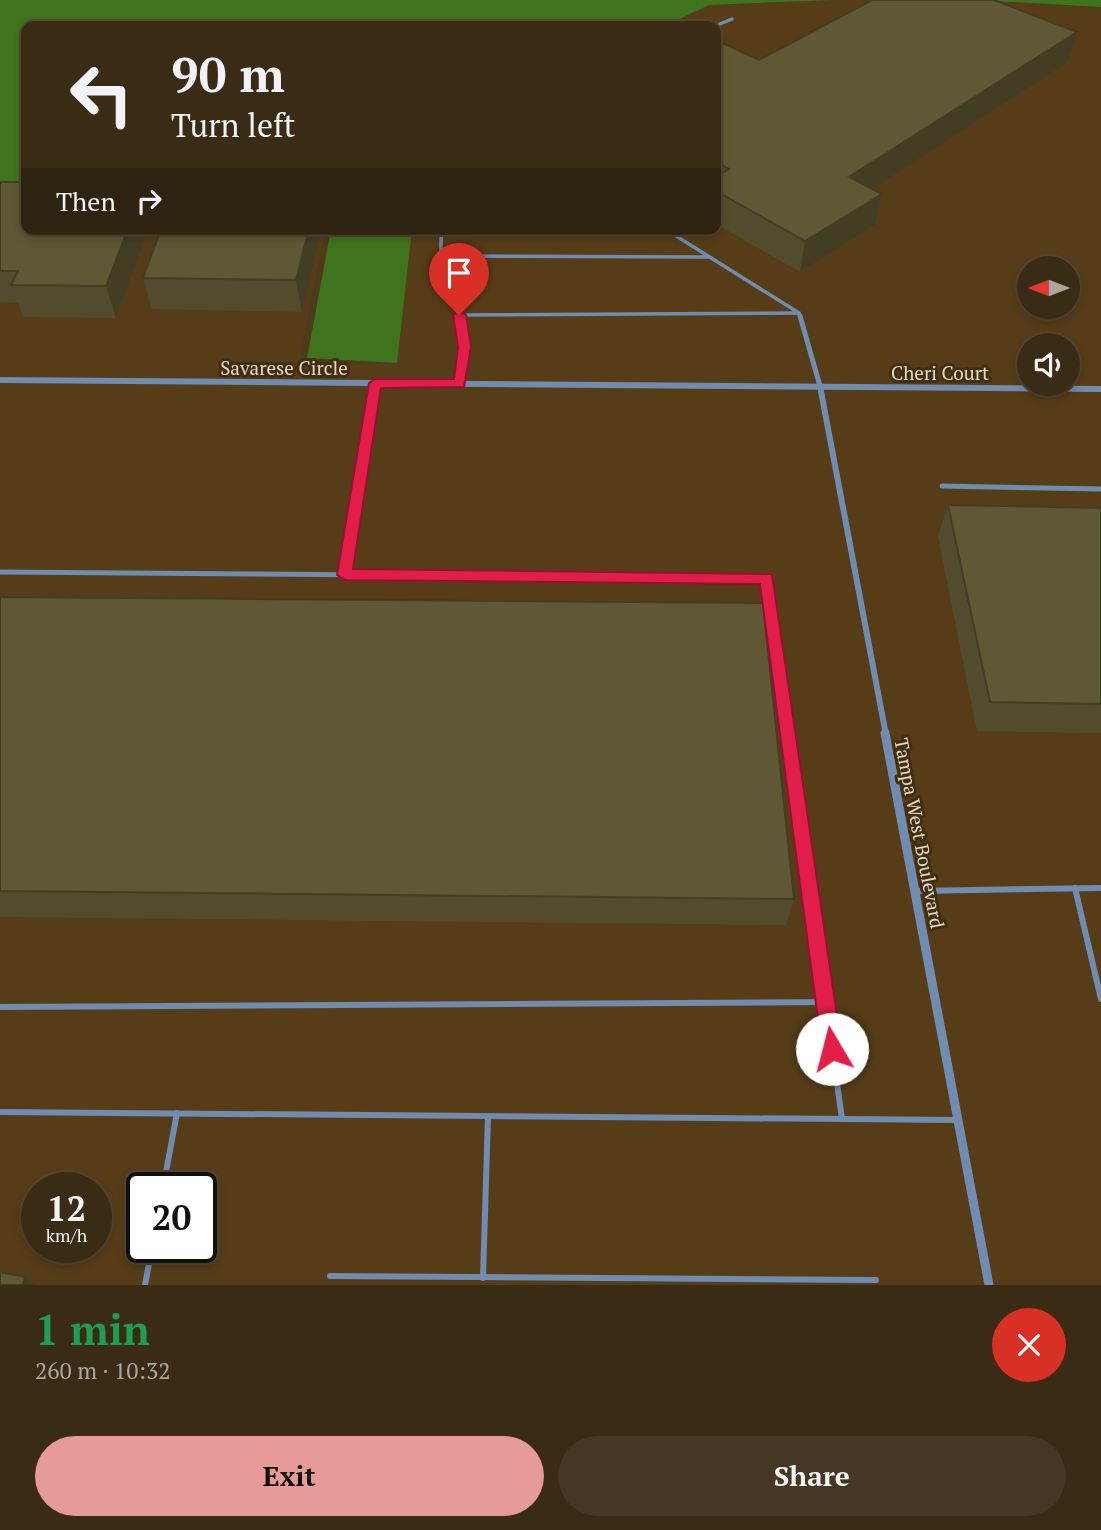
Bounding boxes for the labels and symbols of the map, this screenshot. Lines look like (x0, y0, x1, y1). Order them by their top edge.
pin (429, 243, 489, 315)
north arrow (1017, 256, 1080, 318)
street label: Savarese Circle (220, 355, 348, 380)
street label: Cheri Court (891, 360, 989, 385)
street label: Tampa West Boulevard (889, 736, 951, 931)
position arrow (795, 1012, 869, 1086)
speed limit sign: 20 (126, 1172, 217, 1263)

